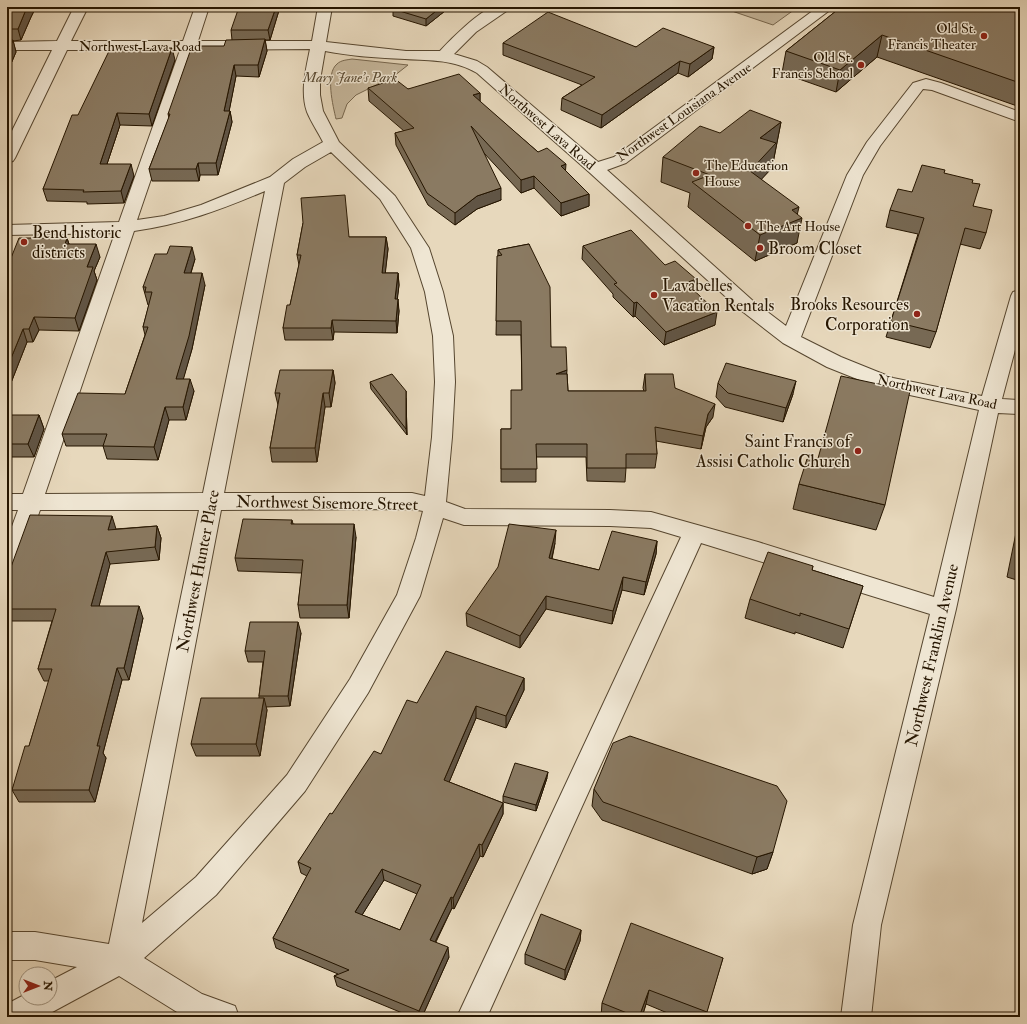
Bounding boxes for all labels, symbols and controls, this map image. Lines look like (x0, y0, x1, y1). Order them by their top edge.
place label: Old St. Francis Theater (887, 20, 977, 53)
marker: Old St. Francis Theater (979, 31, 989, 41)
street label: Northwest Lava Road (79, 38, 201, 55)
place label: Old St. Francis School (772, 49, 853, 82)
street label: Northwest Louisiana Avenue (613, 59, 755, 165)
marker: Old St. Francis School (856, 60, 866, 70)
park label: Mary Jane's Park (302, 69, 397, 86)
street label: Northwest Lava Road (495, 81, 599, 174)
place label: The Education House (704, 157, 788, 190)
marker: The Education House (691, 168, 701, 178)
place label: The Art House (756, 218, 840, 235)
marker: The Art House (743, 221, 753, 231)
place label: Bend historic districts (32, 222, 122, 263)
marker: Bend historic districts (19, 237, 29, 247)
place label: Broom Closet (768, 238, 862, 259)
marker: Broom Closet (755, 243, 765, 253)
place label: Lavabelles Vacation Rentals (662, 275, 775, 316)
marker: Lavabelles Vacation Rentals (649, 290, 659, 300)
place label: Brooks Resources Corporation (790, 294, 909, 336)
marker: Brooks Resources Corporation (912, 309, 922, 319)
street label: Northwest Lava Road (875, 371, 999, 413)
place label: Saint Francis of Assisi Catholic Church (695, 431, 852, 472)
marker: Saint Francis of Assisi Catholic Church (853, 446, 863, 456)
street label: Northwest Hunter Place (172, 488, 224, 654)
street label: Northwest Sisemore Street (236, 491, 419, 515)
street label: Northwest Franklin Avenue (901, 562, 963, 748)
north arrow (18, 966, 58, 1006)
text: N (41, 980, 54, 992)

